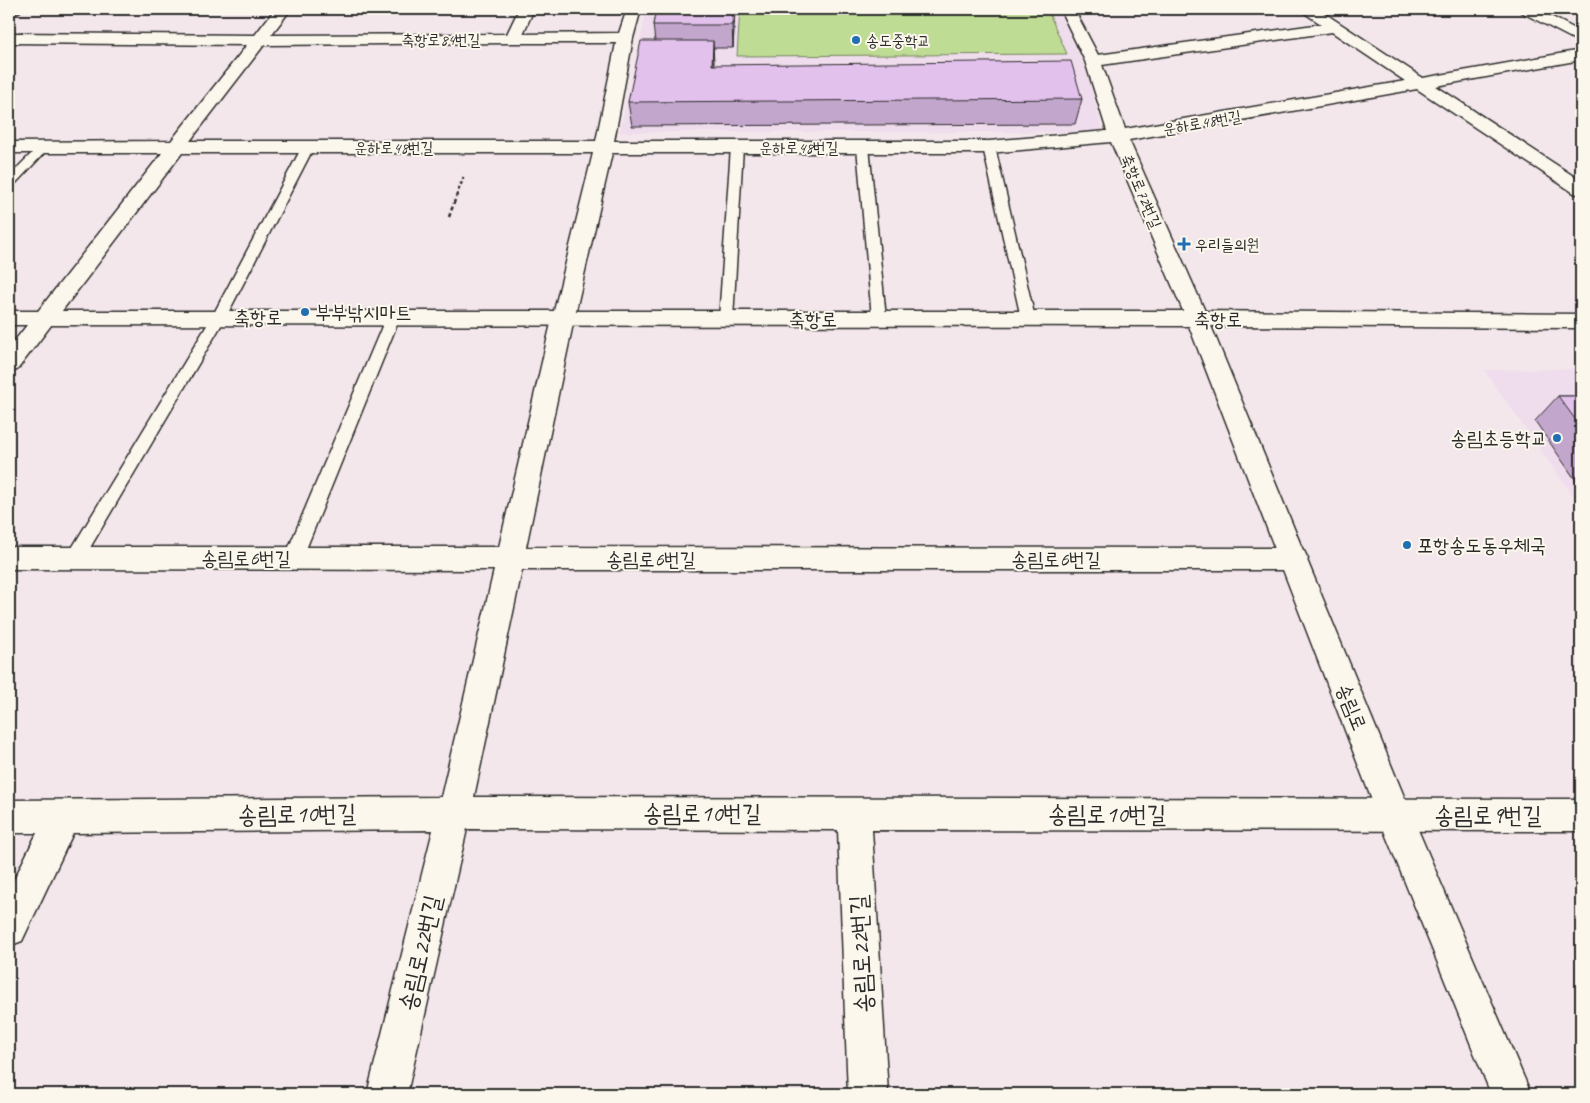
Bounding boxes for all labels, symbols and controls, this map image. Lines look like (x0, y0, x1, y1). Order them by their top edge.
street label: 축항로84번길 (402, 30, 481, 50)
place label: 송도중학교 (866, 31, 930, 51)
marker: 송도중학교 (850, 34, 862, 46)
street label: 운하로48번길 (1162, 106, 1243, 140)
street label: 운하로48번길 (355, 138, 434, 158)
street label: 운하로48번길 (760, 138, 839, 158)
street label: 축항로72번길 (1116, 151, 1166, 232)
place label: 우리들의원 (1195, 235, 1259, 255)
marker: 우리들의원 (1177, 237, 1191, 251)
place label: 부부낚시마트 (315, 300, 412, 325)
street label: 축항로 (234, 305, 282, 330)
marker: 부부낚시마트 (299, 306, 311, 318)
street label: 축항로 (789, 307, 837, 332)
street label: 축항로 (1194, 307, 1242, 332)
place label: 송림초등학교 (1450, 426, 1547, 451)
marker: 송림초등학교 (1551, 432, 1563, 444)
place label: 포항송도동우체국 (1417, 533, 1546, 558)
marker: 포항송도동우체국 (1401, 539, 1413, 551)
street label: 송림로6번길 (201, 546, 291, 571)
street label: 송림로6번길 (606, 547, 696, 572)
street label: 송림로6번길 (1011, 547, 1101, 572)
street label: 송림로 (1331, 680, 1372, 734)
street label: 송림로10번길 (238, 798, 356, 830)
street label: 송림로10번길 (643, 798, 761, 828)
street label: 송림로10번길 (1048, 799, 1166, 829)
street label: 송림로9번길 (1434, 800, 1542, 830)
street label: 송림로22번길 (392, 892, 448, 1014)
street label: 송림로22번길 (843, 894, 879, 1014)

